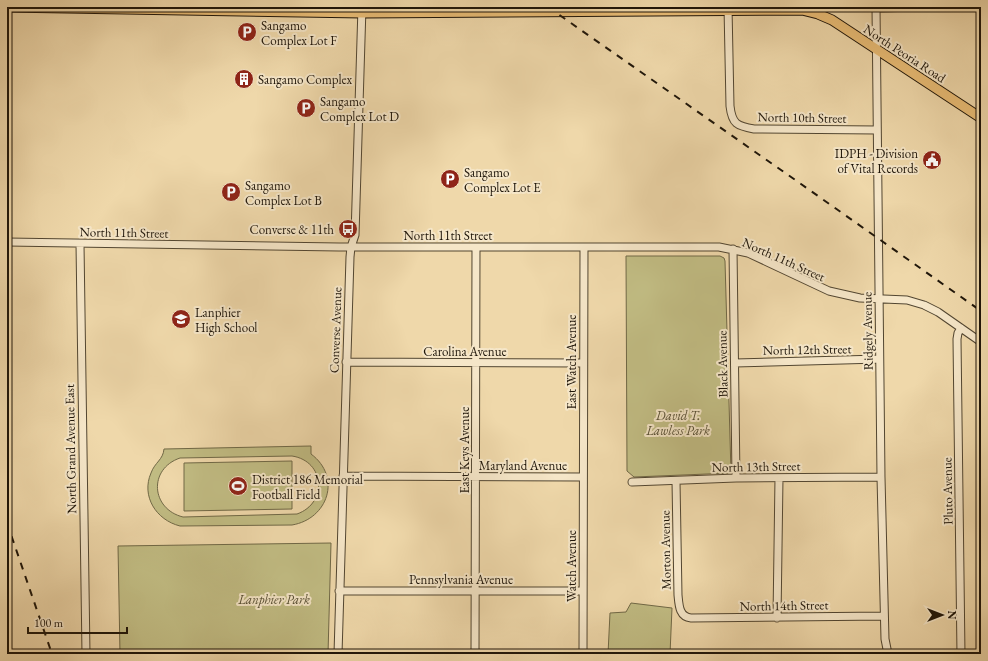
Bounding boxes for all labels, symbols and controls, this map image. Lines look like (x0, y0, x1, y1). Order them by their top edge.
place label: Sangamo Complex Lot F (261, 17, 337, 49)
street label: North Peoria Road (860, 20, 949, 87)
parking icon: Sangamo Complex Lot F (236, 21, 258, 43)
building icon: Sangamo Complex (233, 68, 255, 90)
place label: Sangamo Complex (258, 71, 352, 88)
place label: Sangamo Complex Lot D (320, 93, 399, 125)
parking icon: Sangamo Complex Lot D (295, 97, 317, 119)
street label: North 10th Street (757, 108, 847, 127)
place label: IDPH - Division of Vital Records (835, 145, 918, 177)
public building icon: IDPH - Division of Vital Records (921, 149, 943, 171)
place label: Sangamo Complex Lot E (464, 164, 541, 196)
parking icon: Sangamo Complex Lot E (439, 168, 461, 190)
place label: Sangamo Complex Lot B (245, 177, 322, 209)
parking icon: Sangamo Complex Lot B (220, 181, 242, 203)
bus stop icon: Converse & 11th (337, 218, 359, 240)
place label: Converse & 11th (249, 221, 334, 238)
street label: North 11th Street (79, 223, 169, 242)
street label: North 11th Street (404, 227, 492, 244)
street label: North 11th Street (740, 234, 828, 285)
street label: Converse Avenue (326, 287, 345, 373)
street label: Ridgely Avenue (858, 292, 877, 370)
place label: Lanphier High School (195, 304, 258, 336)
school or university icon: Lanphier High School (170, 308, 192, 330)
street label: East Watch Avenue (563, 315, 580, 409)
street label: Black Avenue (713, 330, 732, 398)
street label: North 12th Street (762, 340, 852, 359)
street label: Carolina Avenue (423, 343, 507, 360)
street label: North Grand Avenue East (61, 384, 80, 514)
street label: East Keys Avenue (456, 407, 473, 493)
park label: David T. Lawless Park (645, 407, 710, 439)
street label: Maryland Avenue (479, 457, 567, 474)
street label: North 13th Street (711, 457, 801, 476)
street label: Pluto Avenue (938, 457, 957, 525)
place label: District 186 Memorial Football Field (252, 471, 363, 503)
sports icon: District 186 Memorial Football Field (227, 475, 249, 497)
street label: Morton Avenue (656, 510, 675, 590)
street label: Watch Avenue (563, 530, 580, 602)
street label: Pennsylvania Avenue (409, 571, 513, 588)
park label: Lanphier Park (237, 591, 310, 608)
north arrow (922, 595, 962, 635)
street label: North 14th Street (739, 596, 829, 615)
scale bar (28, 609, 127, 635)
text: N (945, 611, 959, 620)
text: 100 m (34, 615, 64, 631)

